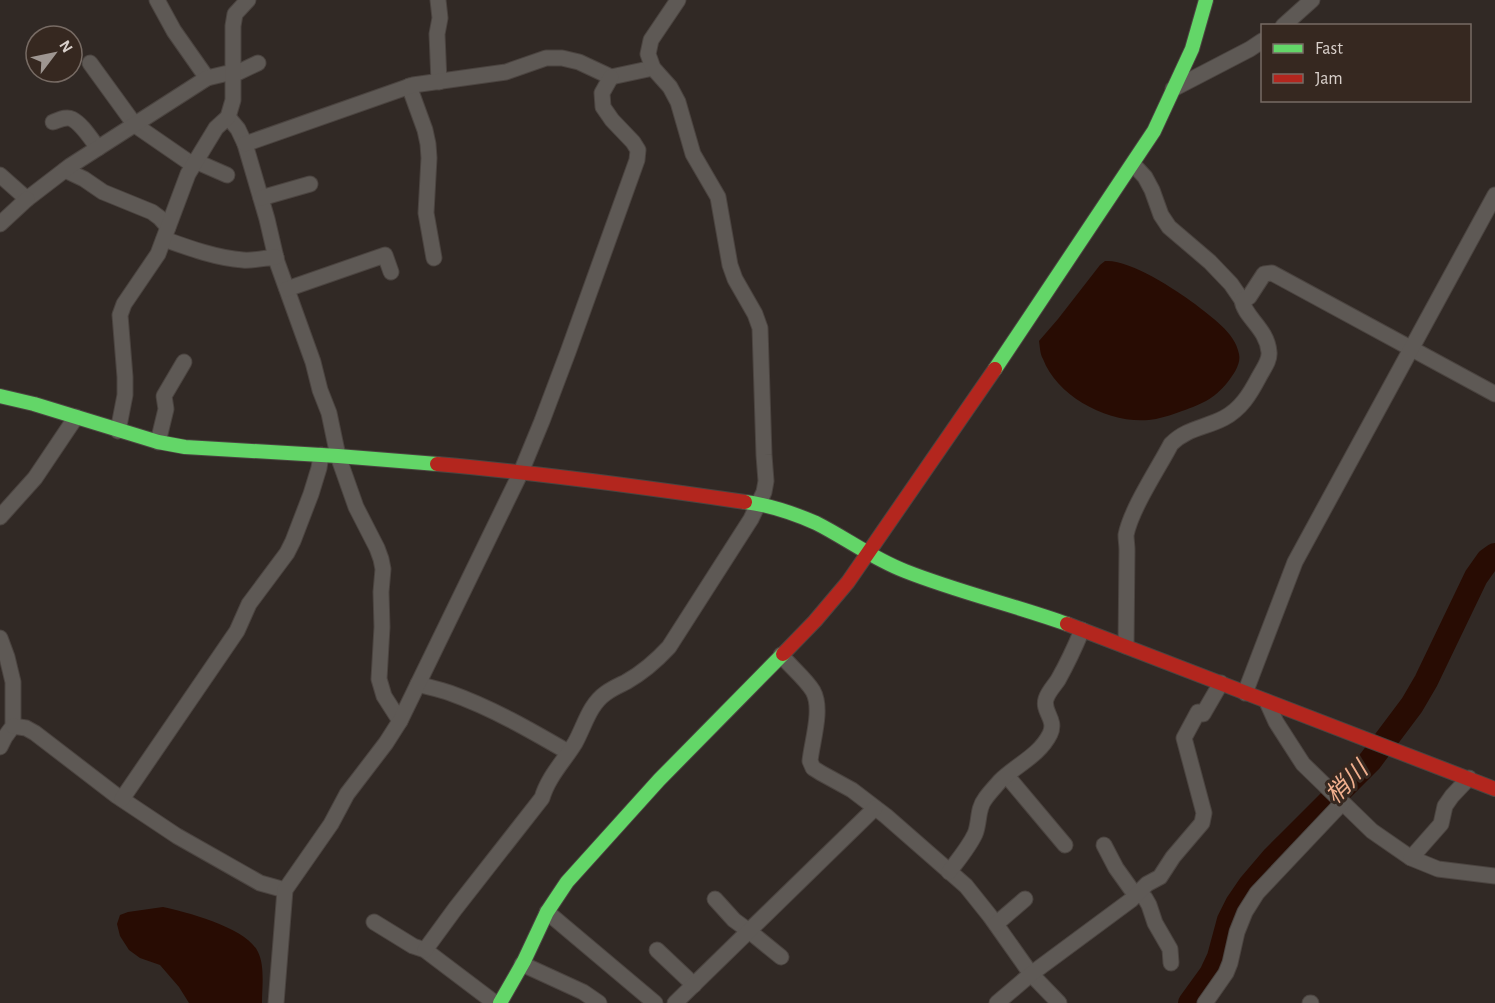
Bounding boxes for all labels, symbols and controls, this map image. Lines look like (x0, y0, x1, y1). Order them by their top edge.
north arrow (24, 24, 84, 84)
legend (1261, 24, 1471, 102)
text: N (56, 38, 76, 56)
text: Fast (1315, 40, 1343, 58)
text: Jam (1315, 70, 1343, 88)
water label: 梢川 (1320, 754, 1375, 808)

